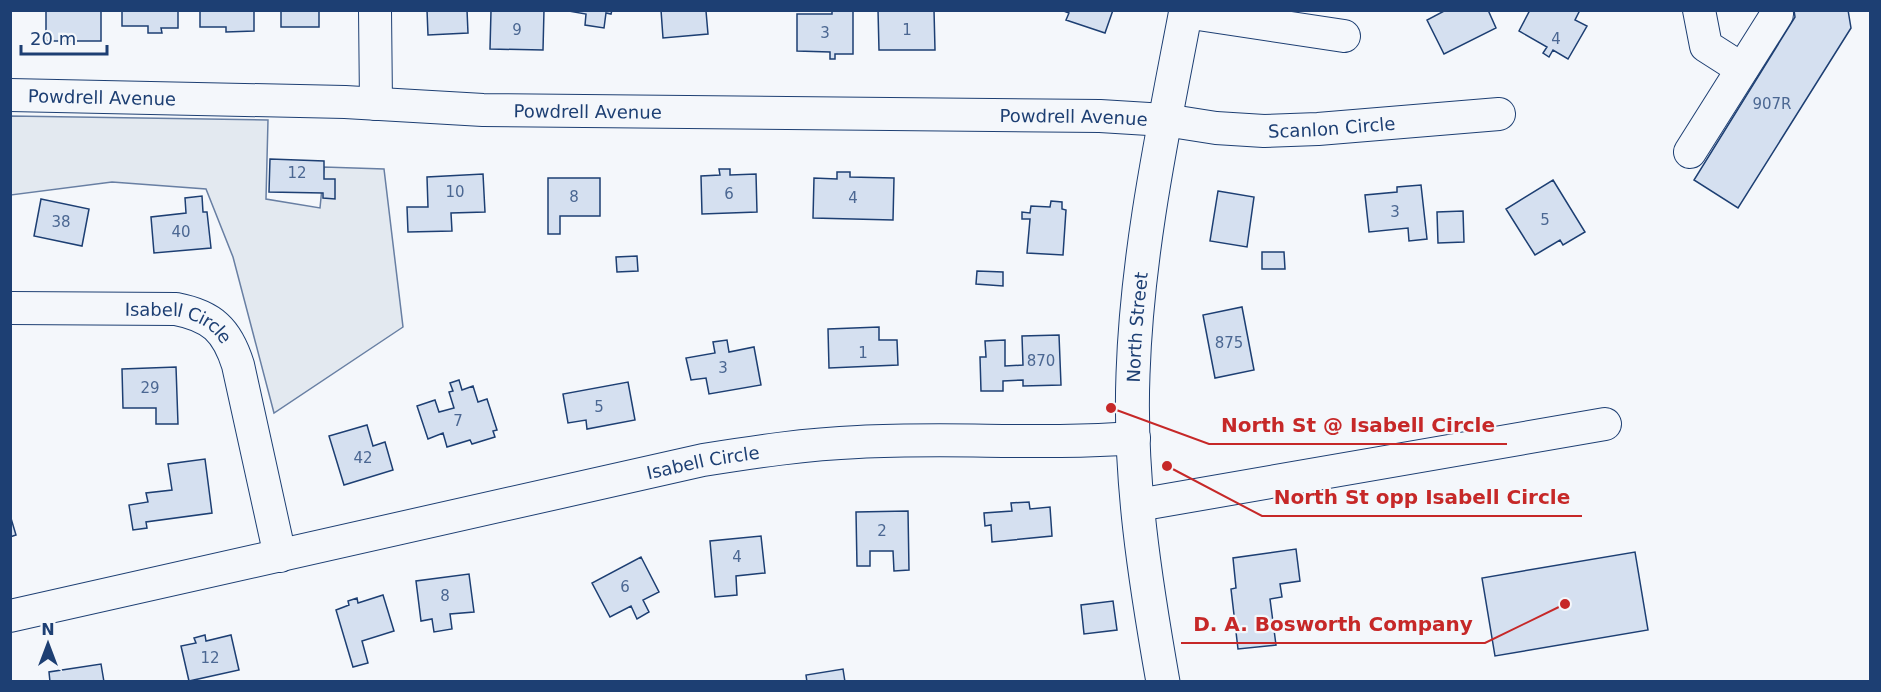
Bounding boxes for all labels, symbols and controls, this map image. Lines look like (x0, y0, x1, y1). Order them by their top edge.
scale bar (21, 18, 106, 56)
house number: 9 (512, 21, 522, 39)
house number: 1 (902, 21, 912, 39)
house number: 3 (820, 24, 830, 42)
text: 20 m (30, 28, 76, 49)
house number: 4 (1551, 30, 1561, 48)
street label: Powdrell Avenue (28, 85, 176, 109)
house number: 907R (1752, 95, 1792, 113)
street label: Powdrell Avenue (513, 100, 662, 122)
street label: Powdrell Avenue (999, 105, 1148, 129)
street label: Scanlon Circle (1268, 112, 1396, 141)
house number: 12 (287, 164, 307, 182)
house number: 10 (445, 183, 465, 201)
house number: 6 (724, 185, 734, 203)
house number: 8 (569, 188, 579, 206)
house number: 4 (848, 189, 858, 207)
house number: 3 (1390, 203, 1400, 221)
house number: 5 (1540, 211, 1550, 229)
house number: 38 (51, 213, 71, 231)
house number: 40 (171, 223, 191, 241)
street label: North Street (1122, 271, 1151, 383)
street label: Isabell Circle (125, 298, 237, 347)
house number: 875 (1215, 334, 1243, 352)
house number: 1 (858, 344, 868, 362)
house number: 870 (1027, 352, 1055, 370)
house number: 3 (718, 359, 728, 377)
house number: 29 (140, 379, 160, 397)
house number: 5 (594, 398, 604, 416)
callout: North St @ Isabell Circle (1209, 406, 1507, 444)
house number: 7 (453, 412, 463, 430)
text: North St @ Isabell Circle (1221, 413, 1495, 437)
street label: Isabell Circle (644, 441, 761, 483)
house number: 42 (353, 449, 373, 467)
callout: North St opp Isabell Circle (1262, 478, 1582, 516)
text: North St opp Isabell Circle (1274, 485, 1570, 509)
house number: 2 (877, 522, 887, 540)
house number: 4 (732, 548, 742, 566)
house number: 6 (620, 578, 630, 596)
house number: 8 (440, 587, 450, 605)
callout: D. A. Bosworth Company (1181, 605, 1485, 643)
text: D. A. Bosworth Company (1193, 612, 1473, 636)
north arrow (18, 614, 78, 674)
text: N (41, 620, 55, 639)
house number: 12 (200, 649, 220, 667)

